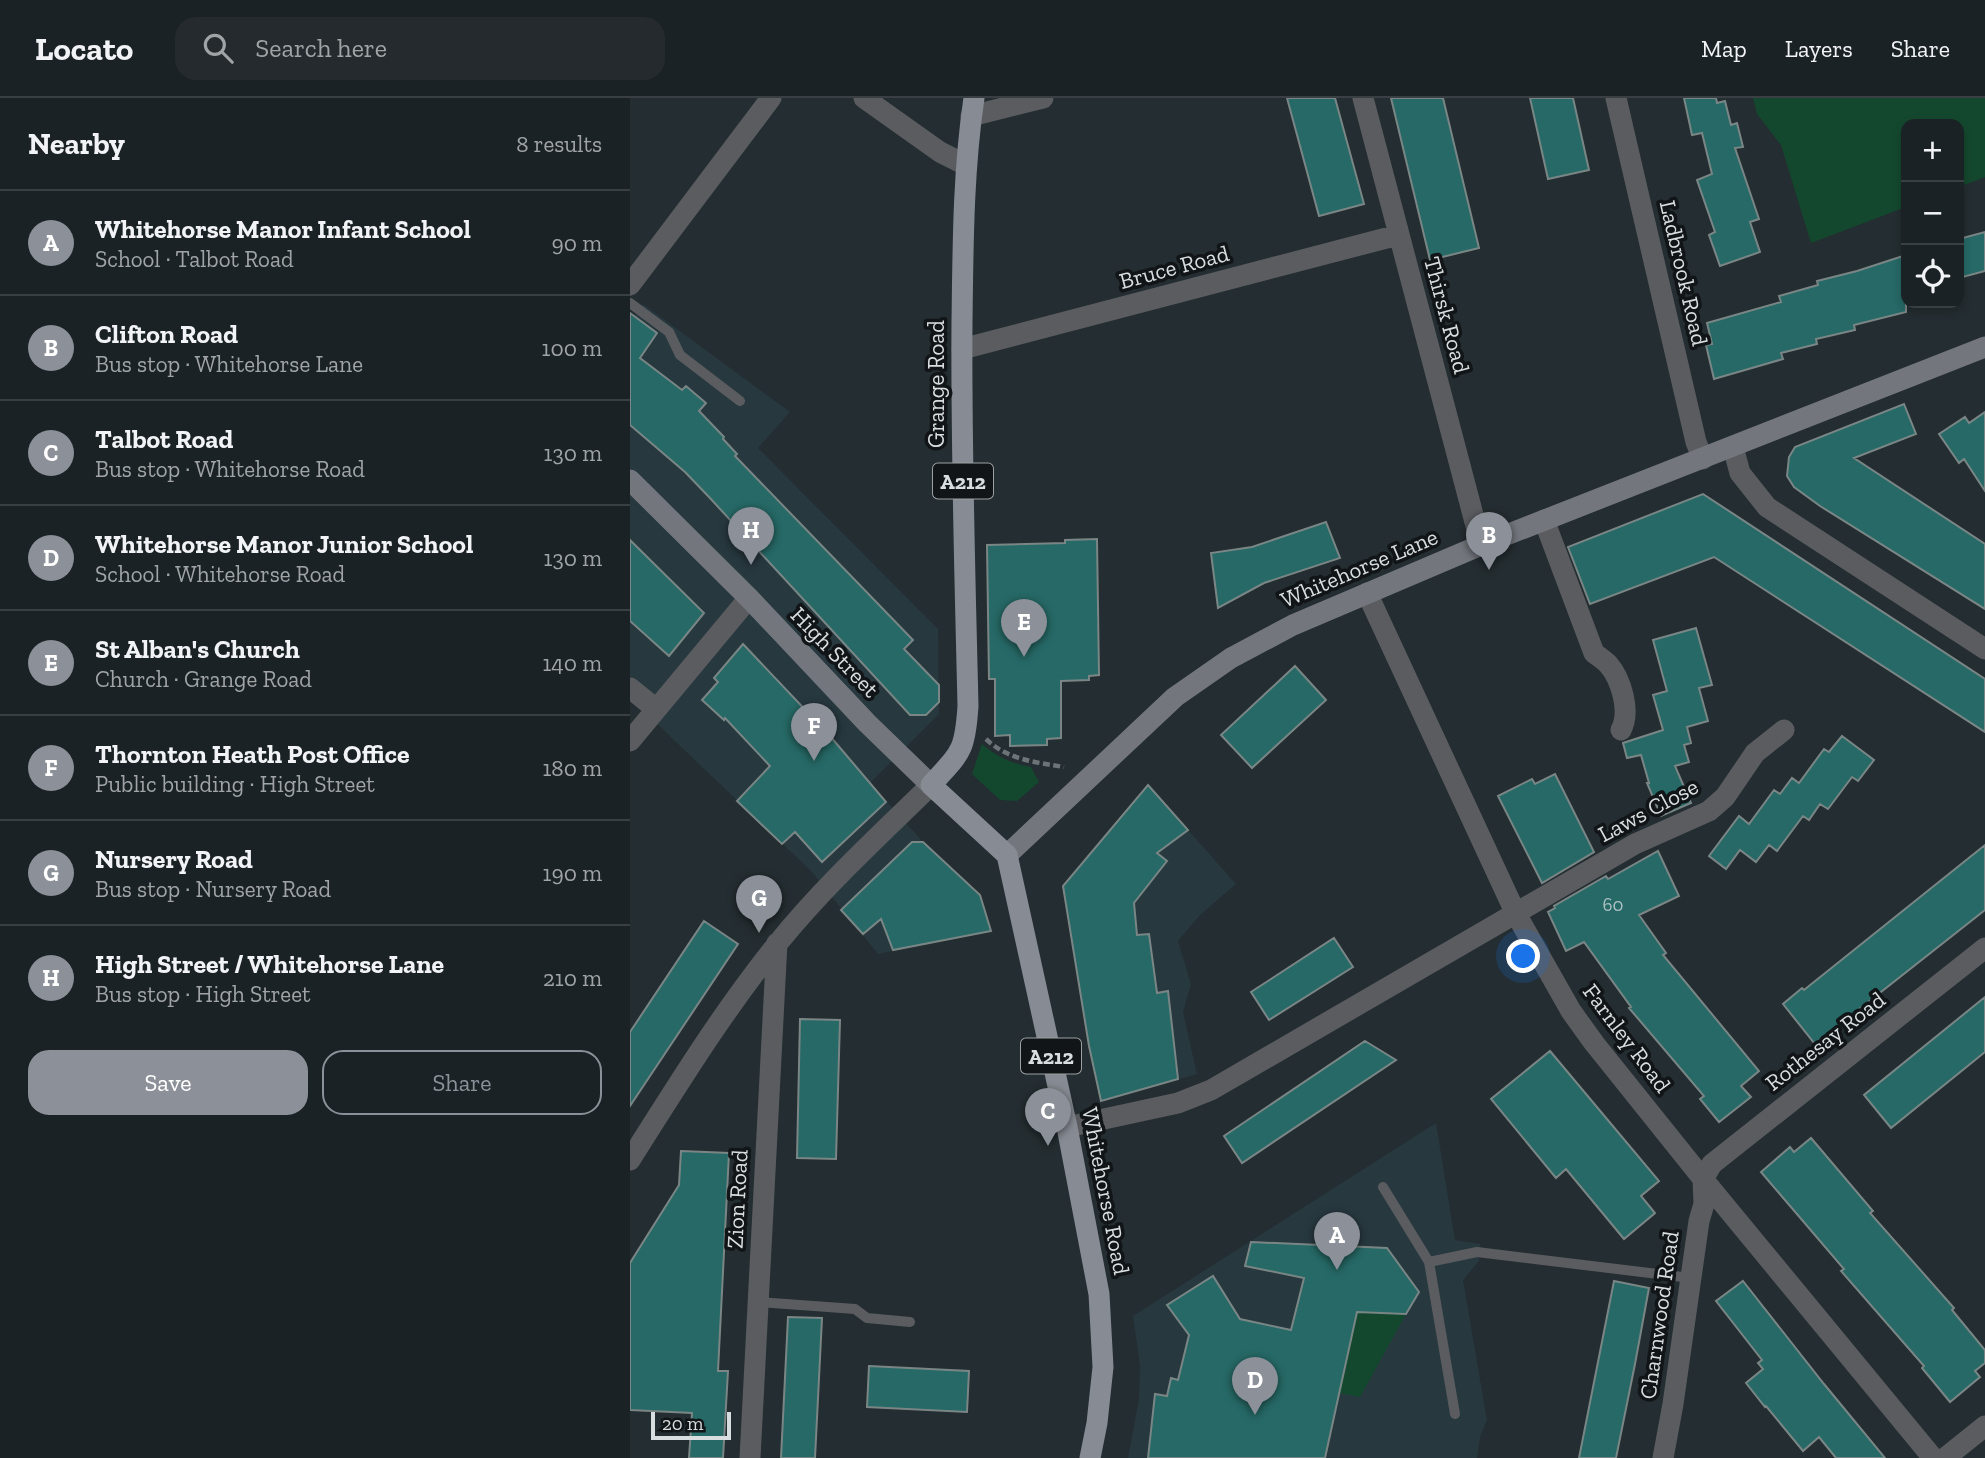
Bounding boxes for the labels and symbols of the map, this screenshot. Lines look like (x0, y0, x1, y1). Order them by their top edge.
street label: Ladbrook Road (1654, 198, 1714, 349)
street label: Bruce Road (1116, 239, 1232, 295)
street label: Thirsk Road (1418, 253, 1476, 377)
street label: Grange Road (922, 320, 950, 448)
road number: A212 (933, 464, 993, 498)
pin: H (728, 507, 774, 565)
pin: B (1466, 512, 1512, 570)
street label: Whitehorse Lane (1276, 522, 1442, 614)
pin: E (1001, 599, 1047, 657)
street label: High Street (785, 601, 885, 703)
pin: F (791, 703, 837, 761)
street label: Laws Close (1593, 772, 1703, 848)
pin: G (736, 875, 782, 933)
house number: 60 (1602, 893, 1624, 916)
your location (1506, 939, 1540, 973)
street label: Farnley Road (1577, 978, 1677, 1098)
street label: Rothesay Road (1759, 985, 1891, 1097)
road number: A212 (1021, 1038, 1081, 1074)
pin: C (1025, 1088, 1071, 1146)
street label: Whitehorse Road (1076, 1105, 1136, 1277)
street label: Zion Road (720, 1148, 754, 1249)
pin: A (1314, 1212, 1360, 1270)
street label: Charnwood Road (1633, 1229, 1685, 1401)
pin: D (1232, 1357, 1278, 1415)
scale bar (651, 1409, 732, 1441)

